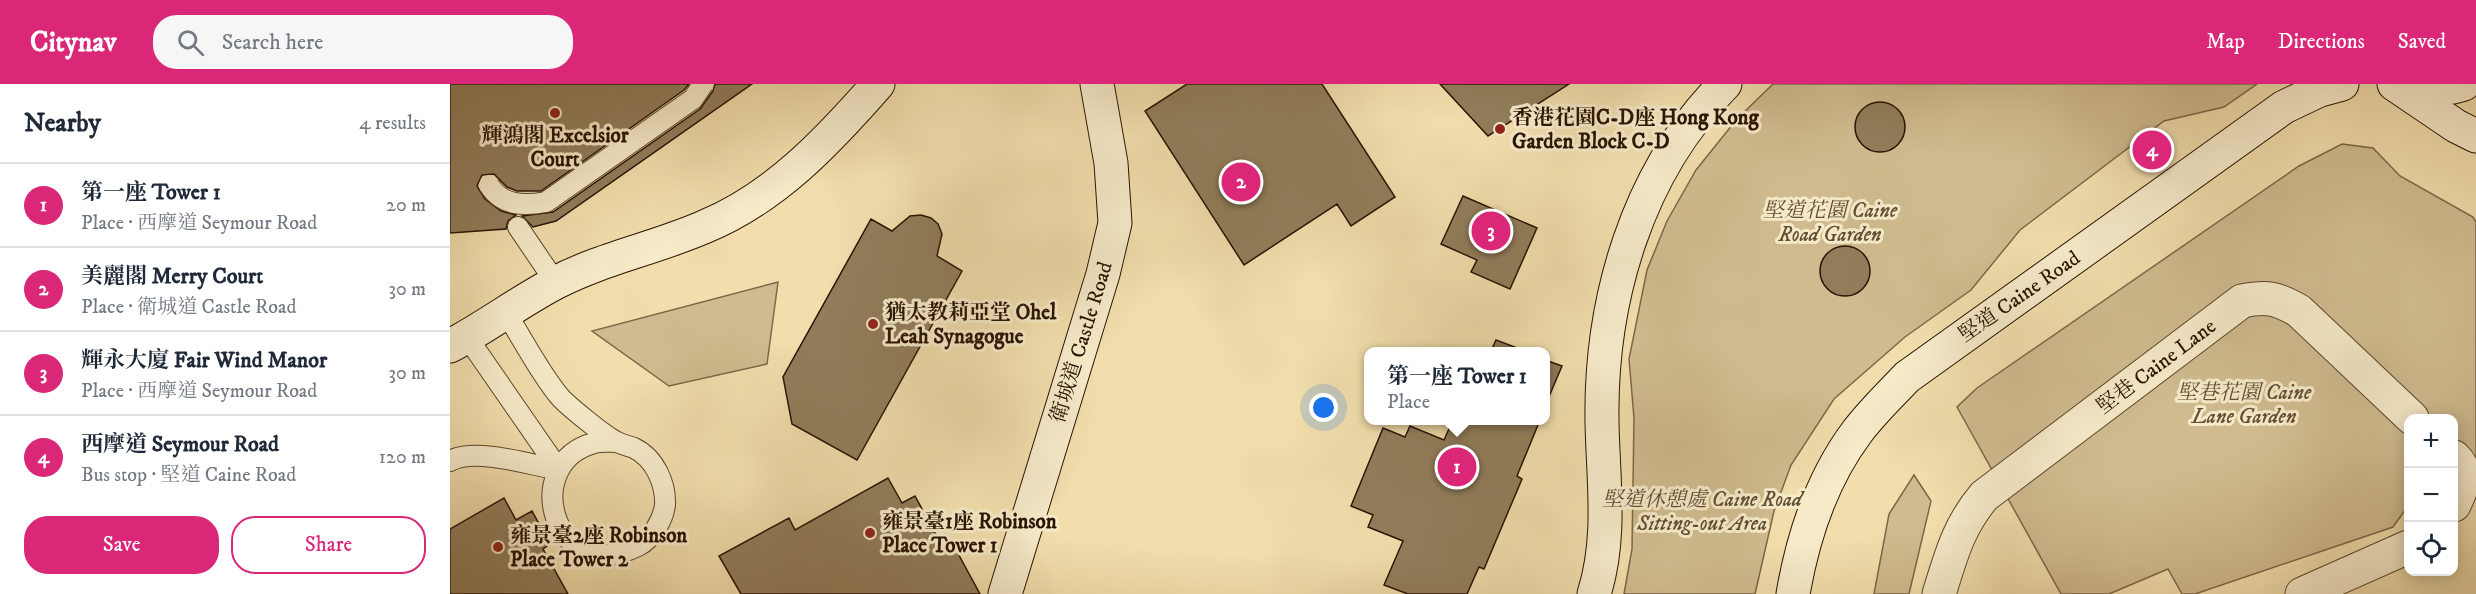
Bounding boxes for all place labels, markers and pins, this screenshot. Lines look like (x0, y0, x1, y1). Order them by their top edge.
place label: 香港花園C-D座 Hong Kong Garden Block C-D (1512, 105, 1760, 155)
marker: 輝鴻閣 Excelsior Court (548, 106, 562, 120)
marker: 香港花園C-D座 Hong Kong Garden Block C-D (1493, 122, 1507, 136)
place label: 輝鴻閣 Excelsior Court (482, 123, 630, 173)
pin: 4 (2132, 128, 2172, 172)
pin: 2 (1222, 160, 1260, 204)
pin: 3 (1472, 208, 1510, 254)
place label: 猶太教莉亞堂 Ohel Leah Synagogue (885, 300, 1057, 350)
marker: 猶太教莉亞堂 Ohel Leah Synagogue (866, 317, 880, 331)
pin: 1 (1438, 444, 1476, 490)
place label: 雍景臺1座 Robinson Place Tower 1 (882, 509, 1058, 559)
place label: 雍景臺2座 Robinson Place Tower 2 (510, 523, 688, 573)
marker: 雍景臺1座 Robinson Place Tower 1 (863, 526, 877, 540)
marker: 雍景臺2座 Robinson Place Tower 2 (491, 540, 505, 554)

